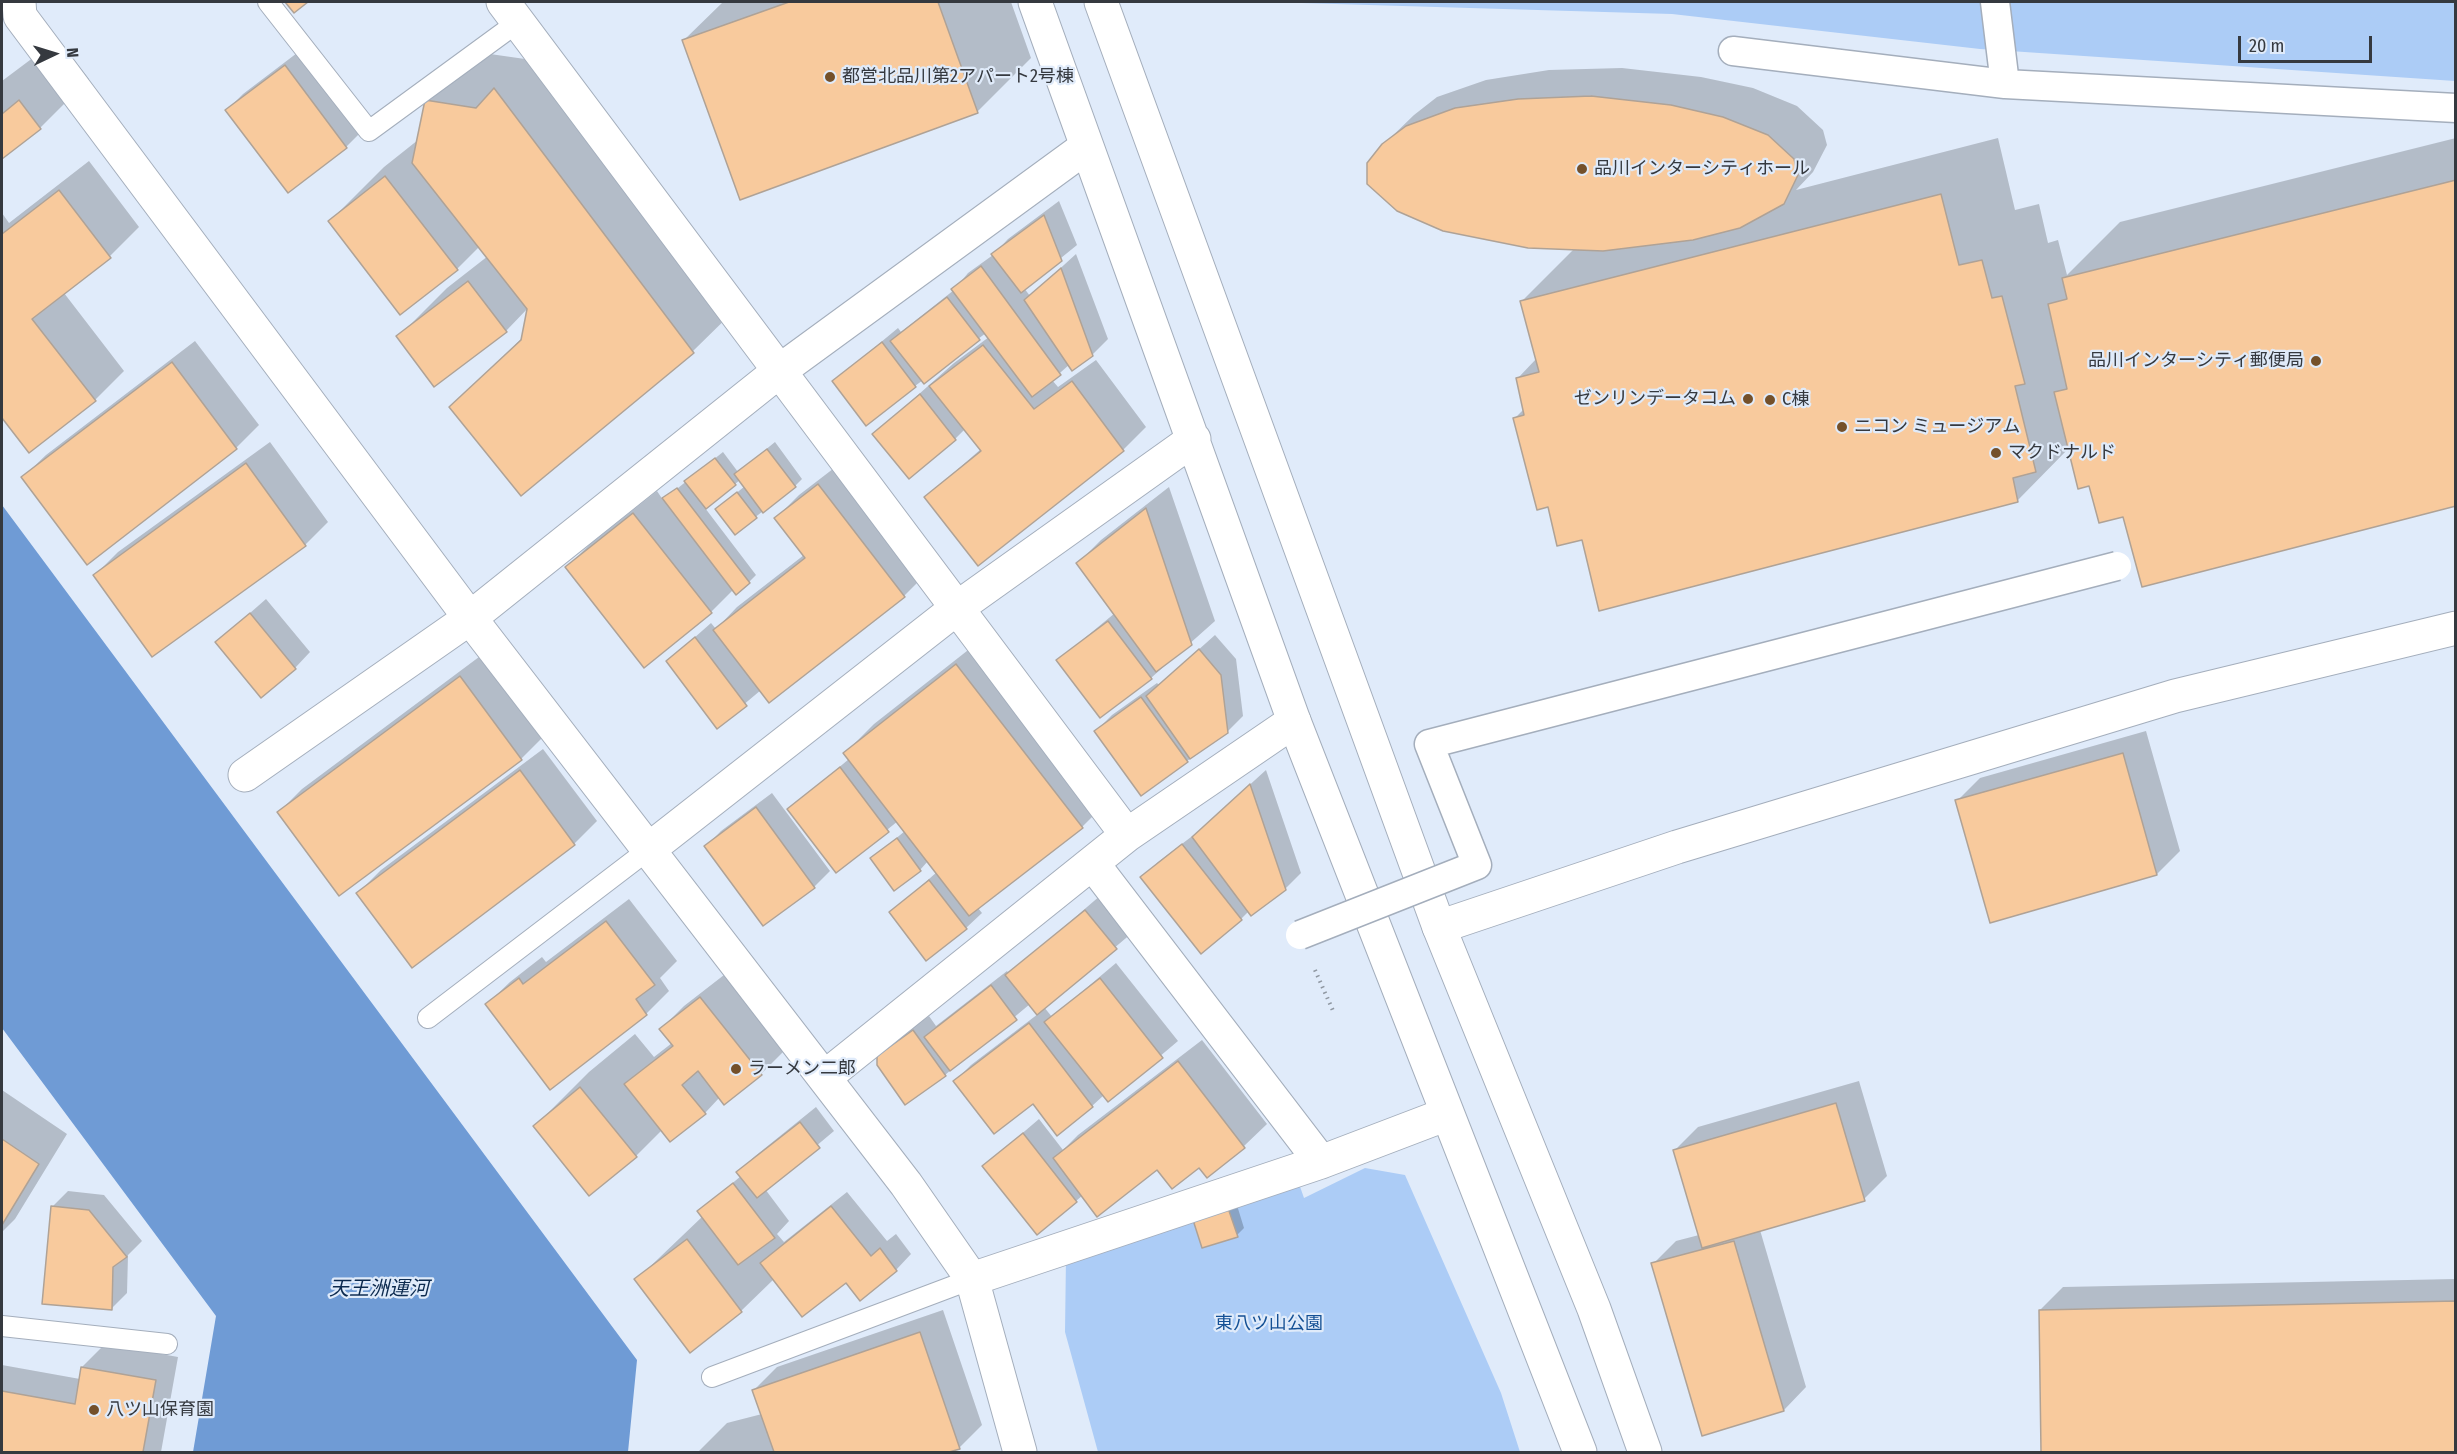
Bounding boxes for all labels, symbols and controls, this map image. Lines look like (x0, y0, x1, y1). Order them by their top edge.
north arrow (24, 24, 84, 84)
scale bar (2241, 24, 2374, 62)
text: 20 m (2249, 35, 2284, 57)
text: N (63, 47, 82, 58)
place label: 都営北品川第2アパート2号棟 (842, 66, 1074, 88)
marker: 都営北品川第2アパート2号棟 (823, 70, 837, 84)
place label: 品川インターシティホール (1594, 158, 1810, 180)
marker: 品川インターシティホール (1575, 162, 1589, 176)
place label: 品川インターシティ郵便局 (2088, 350, 2304, 372)
marker: 品川インターシティ郵便局 (2309, 354, 2323, 368)
place label: ゼンリンデータコム (1574, 388, 1736, 410)
place label: C棟 (1782, 389, 1809, 411)
marker: ゼンリンデータコム (1741, 392, 1755, 406)
marker: C棟 (1763, 393, 1777, 407)
place label: ニコン ミュージアム (1854, 416, 2020, 438)
marker: ニコン ミュージアム (1835, 420, 1849, 434)
place label: マクドナルド (2008, 442, 2116, 464)
marker: マクドナルド (1989, 446, 2003, 460)
place label: ラーメン二郎 (748, 1058, 856, 1080)
marker: ラーメン二郎 (729, 1062, 743, 1076)
water label: 天王洲運河 (329, 1277, 429, 1301)
park label: 東八ツ山公園 (1215, 1313, 1323, 1335)
place label: 八ツ山保育園 (106, 1399, 214, 1421)
marker: 八ツ山保育園 (87, 1403, 101, 1417)

